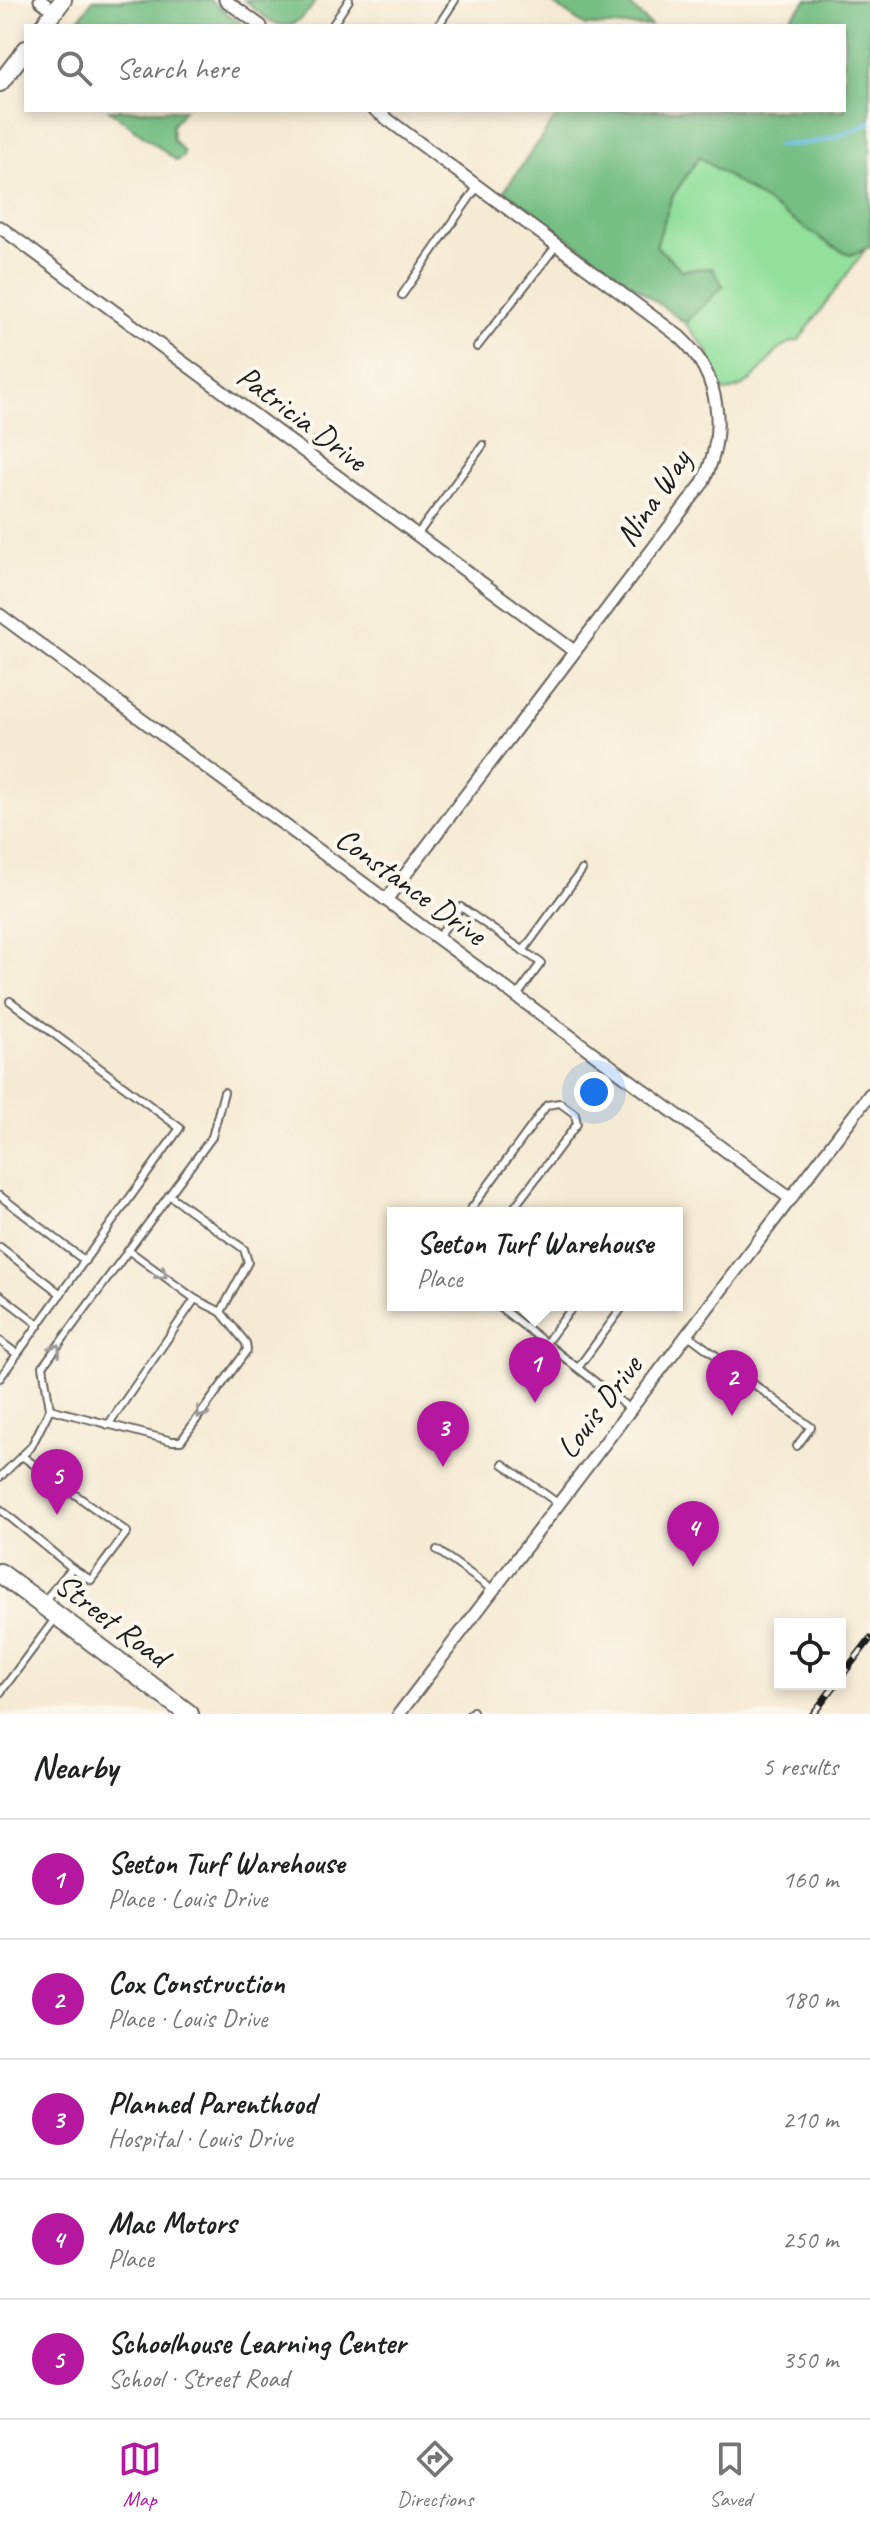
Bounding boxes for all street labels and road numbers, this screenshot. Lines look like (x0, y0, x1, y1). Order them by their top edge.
street label: Patricia Drive (229, 356, 377, 482)
street label: Nina Way (606, 440, 701, 554)
street label: Constance Drive (328, 818, 496, 956)
street label: Louis Drive (547, 1345, 653, 1467)
street label: Street Road (47, 1564, 181, 1679)

